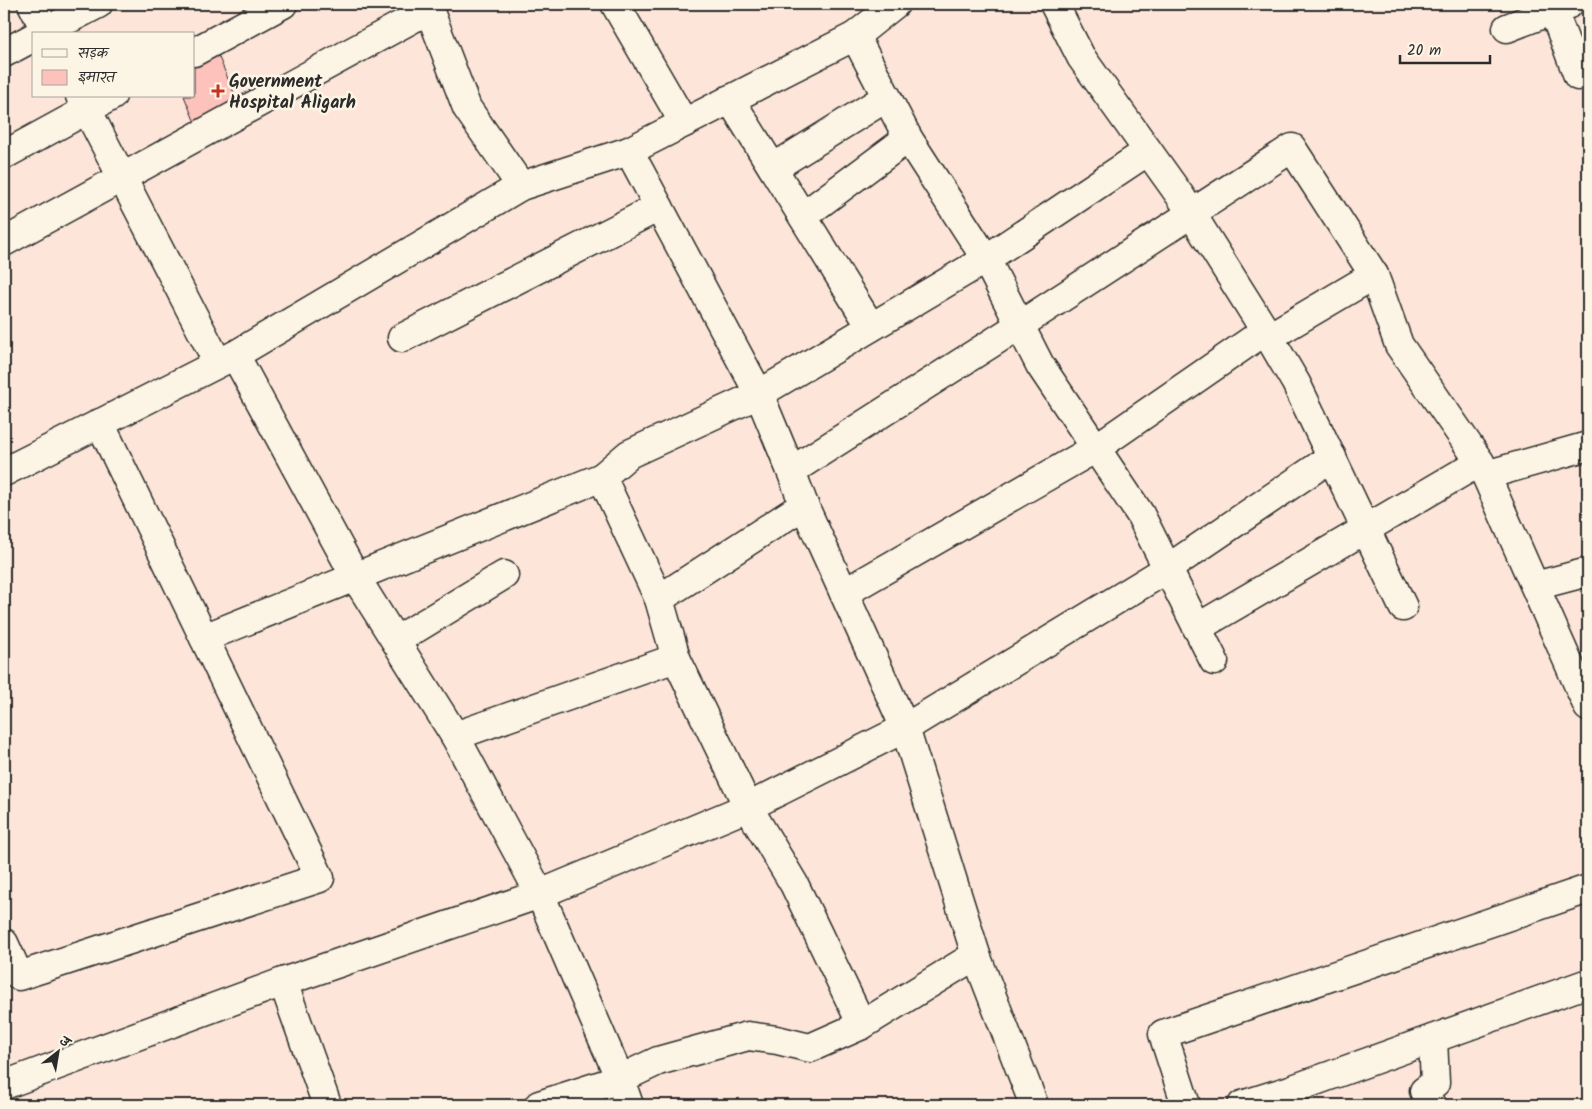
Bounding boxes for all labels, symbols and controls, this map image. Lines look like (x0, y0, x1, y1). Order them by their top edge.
legend (32, 32, 195, 98)
scale bar (1400, 32, 1490, 64)
text: 20 m (1407, 39, 1441, 63)
text: सड़क (78, 42, 110, 66)
text: इमारत (78, 66, 118, 90)
place label: Government Hospital Aligarh (229, 68, 356, 118)
marker: Government Hospital Aligarh (211, 84, 225, 98)
north arrow (32, 1026, 82, 1076)
text: उ (55, 1030, 76, 1055)

